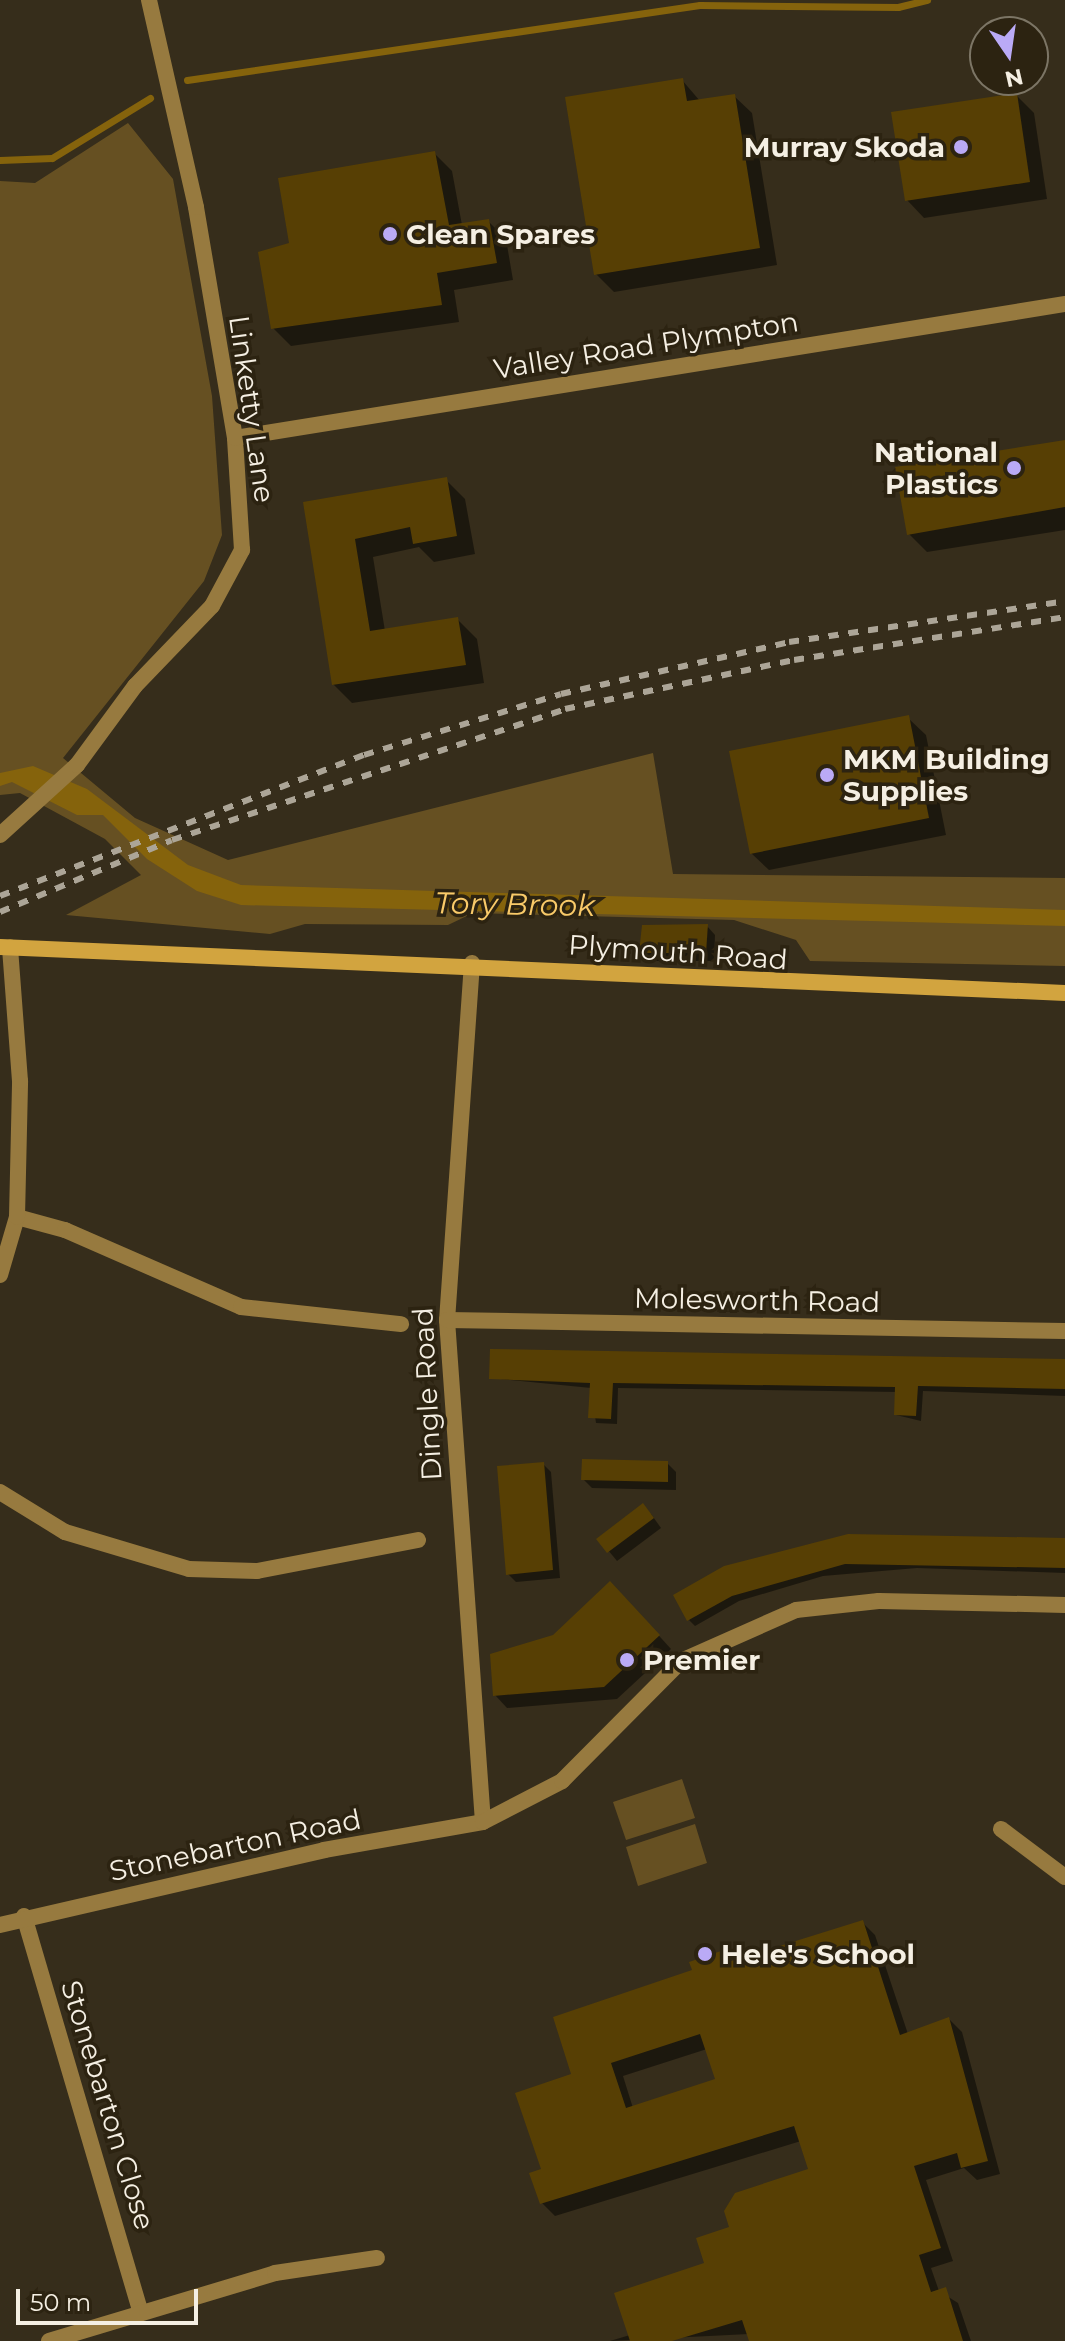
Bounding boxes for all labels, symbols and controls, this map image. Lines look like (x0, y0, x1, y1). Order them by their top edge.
north arrow (969, 16, 1049, 96)
text: N (1002, 63, 1026, 93)
place label: Murray Skoda (744, 130, 945, 164)
marker: Murray Skoda (952, 138, 970, 156)
place label: Clean Spares (406, 217, 595, 251)
marker: Clean Spares (381, 225, 399, 243)
street label: Valley Road Plympton (491, 304, 801, 386)
street label: Linketty Lane (222, 313, 282, 505)
place label: National Plastics (874, 435, 998, 501)
marker: National Plastics (1005, 459, 1023, 477)
place label: MKM Building Supplies (843, 742, 1049, 808)
marker: MKM Building Supplies (818, 766, 836, 784)
water label: Tory Brook (435, 886, 595, 924)
street label: Plymouth Road (567, 928, 789, 976)
street label: Molesworth Road (634, 1281, 880, 1319)
street label: Dingle Road (406, 1306, 448, 1482)
place label: Premier (643, 1643, 760, 1677)
marker: Premier (618, 1651, 636, 1669)
street label: Stonebarton Road (106, 1802, 364, 1888)
place label: Hele's School (721, 1937, 915, 1971)
marker: Hele's School (696, 1945, 714, 1963)
street label: Stonebarton Close (54, 1976, 162, 2234)
scale bar (20, 2273, 202, 2323)
text: 50 m (30, 2288, 91, 2317)

